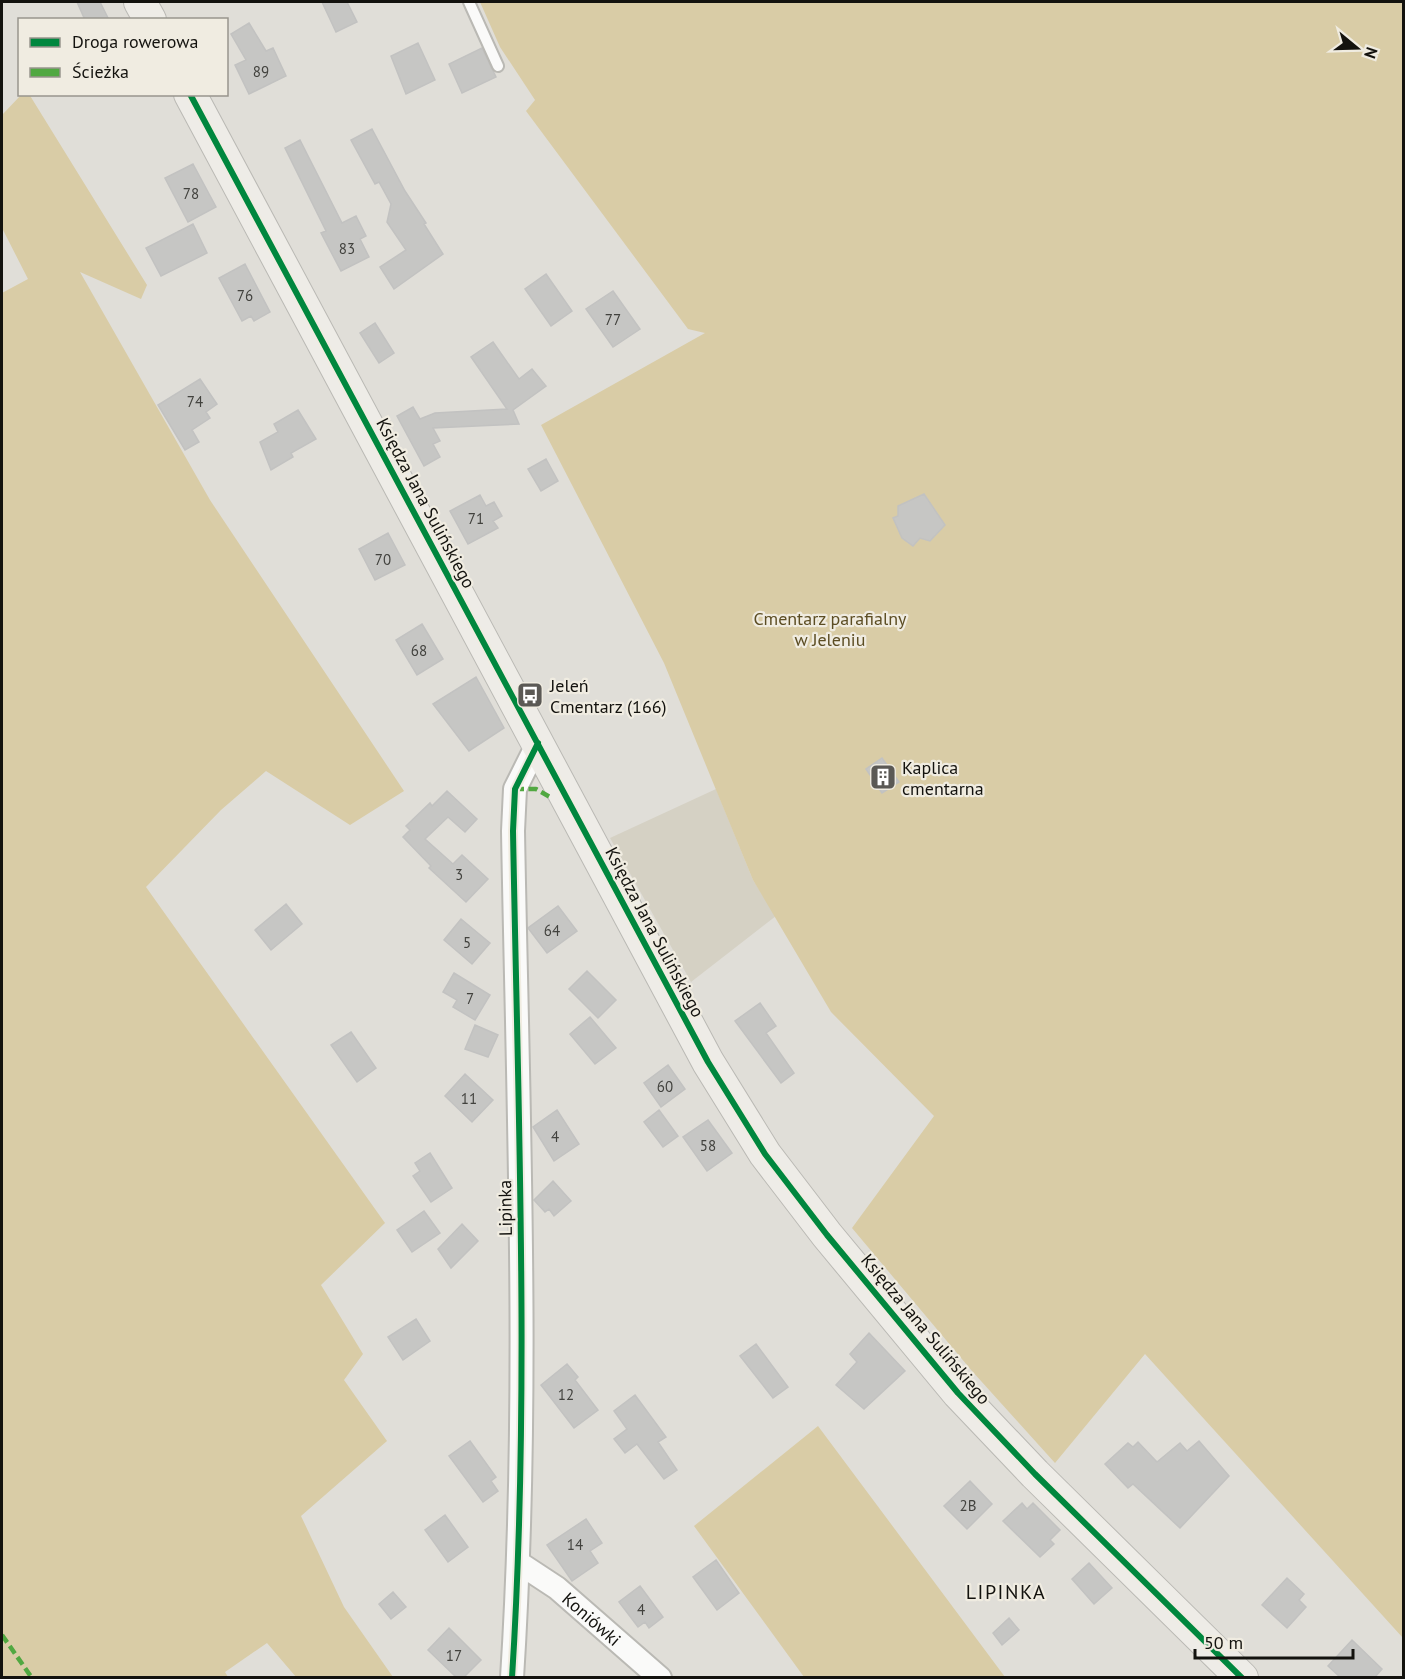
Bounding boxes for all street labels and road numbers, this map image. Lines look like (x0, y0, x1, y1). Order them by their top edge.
street label: Księdza Jana Sulińskiego (371, 414, 481, 592)
street label: Księdza Jana Sulińskiego (600, 843, 710, 1021)
street label: Lipinka (493, 1180, 517, 1236)
street label: Księdza Jana Sulińskiego (856, 1249, 996, 1409)
street label: Koniówki (558, 1587, 626, 1650)

